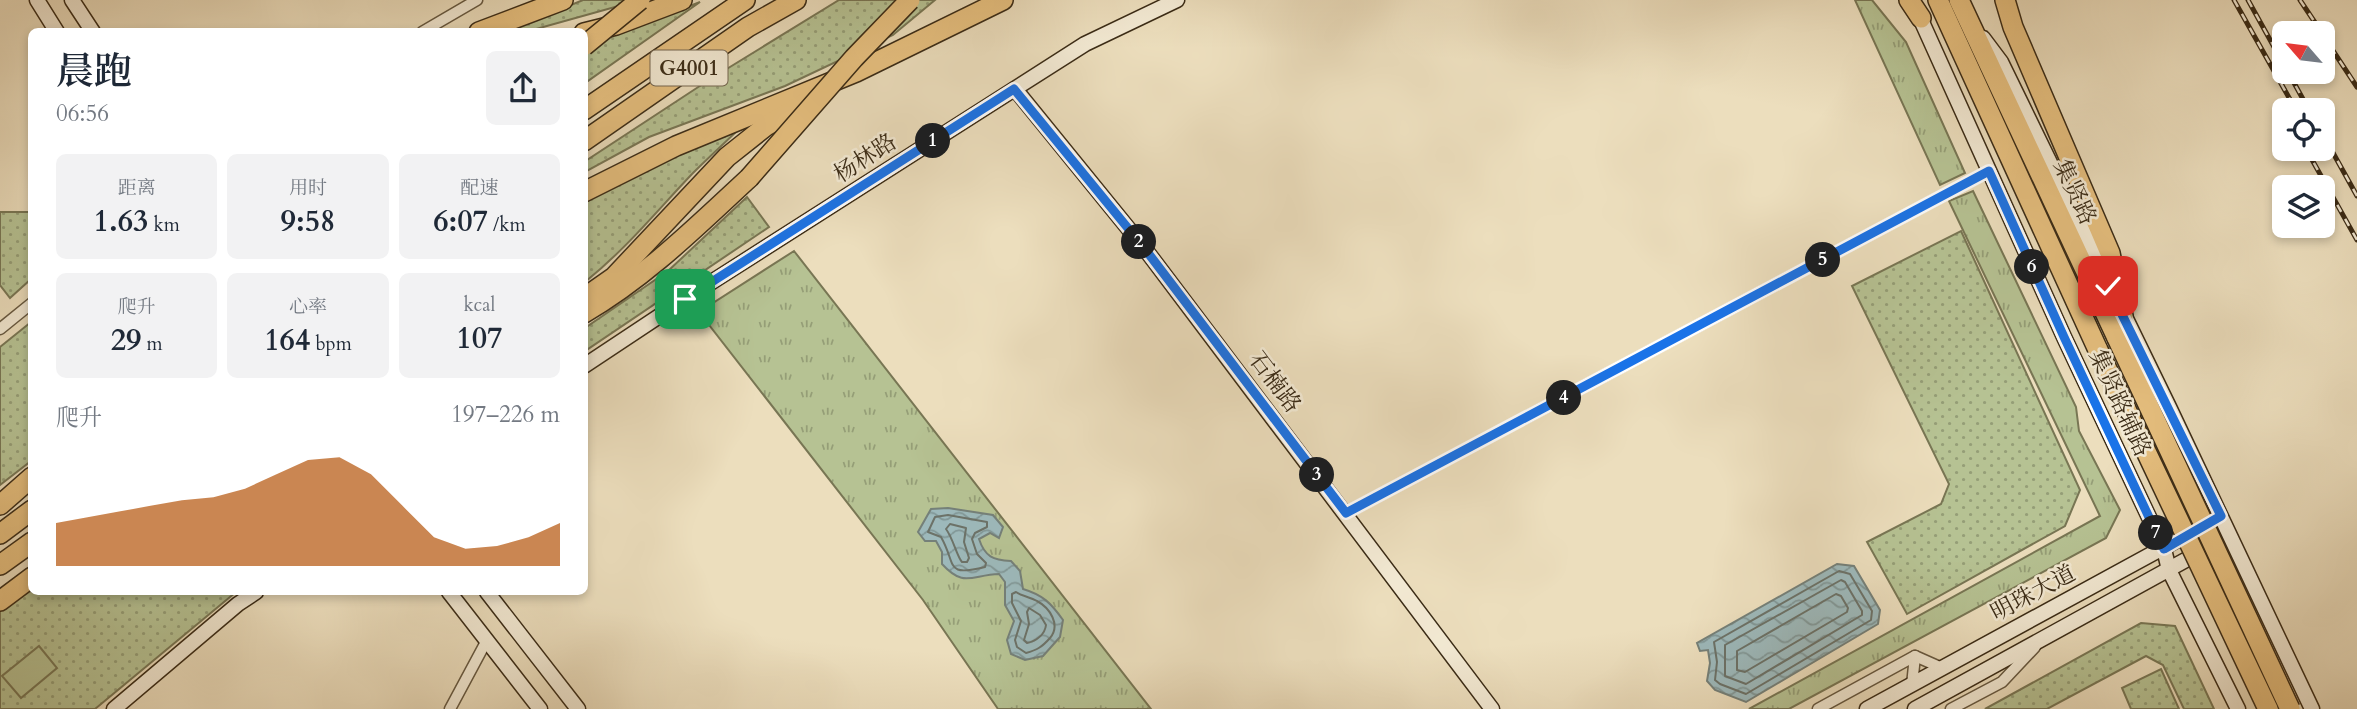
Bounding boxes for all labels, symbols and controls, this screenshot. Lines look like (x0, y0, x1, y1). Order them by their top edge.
north arrow (2272, 21, 2334, 84)
map controls (2272, 21, 2335, 238)
text: 晨跑 (56, 46, 132, 98)
road number: G4001 (650, 50, 728, 86)
button: share (486, 51, 560, 125)
text: 06:56 (56, 98, 109, 129)
button: locate (2272, 98, 2335, 161)
pin: 1 (916, 124, 950, 158)
street label: 杨林路 (828, 126, 902, 190)
text: 1 (928, 127, 937, 153)
street label: 集贤路 (2046, 154, 2104, 230)
text: 距离 (118, 175, 156, 201)
text: 用时 (289, 175, 327, 201)
text: 配速 (460, 175, 498, 201)
button: layers (2272, 175, 2335, 238)
text: 1.63 (94, 201, 148, 242)
text: 9:58 (281, 201, 335, 242)
text: 6:07 (433, 201, 488, 242)
text: km (148, 212, 180, 238)
text: /km (488, 212, 525, 238)
pin: 2 (1122, 224, 1156, 260)
text: 2 (1134, 228, 1143, 254)
pin: 5 (1806, 243, 1840, 278)
text: 5 (1818, 246, 1827, 272)
pin: 6 (2014, 250, 2050, 284)
text: 6 (2027, 253, 2036, 279)
pin (2078, 256, 2138, 316)
icon: check (2089, 267, 2127, 305)
pin (655, 269, 715, 329)
icon: arrive (666, 280, 704, 318)
text: kcal (463, 292, 495, 318)
text: 爬升 (118, 294, 156, 320)
text: 心率 (289, 294, 327, 320)
text: 107 (456, 318, 502, 359)
text: 29 (111, 320, 141, 361)
text: 164 (264, 320, 310, 361)
text: m (141, 331, 163, 357)
text: bpm (310, 331, 352, 357)
street label: 集贤路辅路 (2082, 344, 2158, 462)
street label: 石楠路 (1242, 345, 1308, 419)
pin: 4 (1546, 380, 1582, 416)
text: 4 (1559, 384, 1568, 410)
text: 197–226 m (451, 399, 560, 430)
text: 爬升 (56, 402, 102, 433)
pin: 3 (1300, 458, 1334, 492)
text: 3 (1312, 461, 1321, 487)
pin: 7 (2138, 516, 2174, 550)
text: 7 (2151, 519, 2160, 545)
street label: 明珠大道 (1985, 558, 2081, 628)

